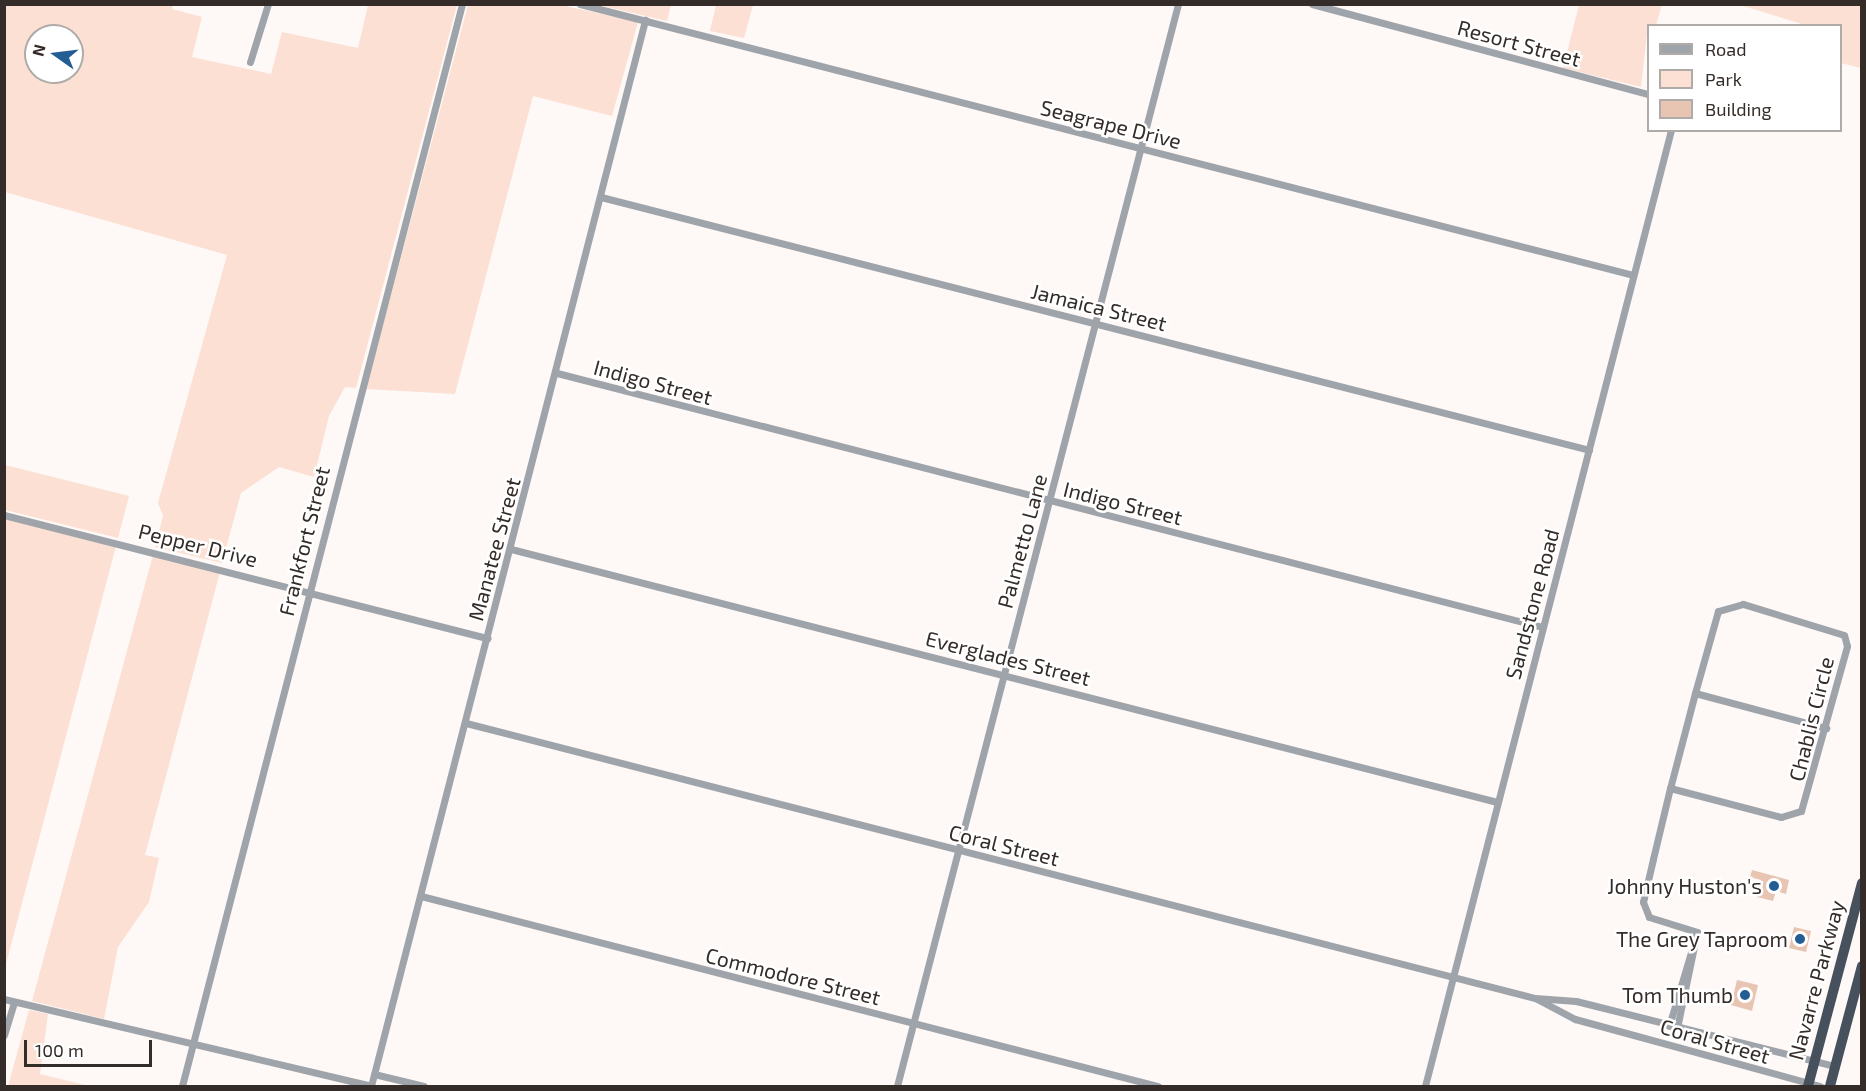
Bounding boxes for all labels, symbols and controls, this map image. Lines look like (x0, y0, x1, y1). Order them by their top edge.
street label: Resort Street (1455, 14, 1583, 72)
north arrow (24, 24, 84, 84)
legend (1647, 24, 1842, 132)
text: Road (1705, 38, 1746, 60)
text: N (27, 42, 49, 58)
text: Park (1705, 68, 1742, 90)
street label: Seagrape Drive (1038, 94, 1184, 154)
text: Building (1705, 98, 1772, 120)
street label: Jamaica Street (1029, 278, 1169, 336)
street label: Indigo Street (591, 354, 715, 410)
street label: Frankfort Street (273, 464, 335, 618)
street label: Palmetto Lane (992, 471, 1052, 611)
street label: Manatee Street (463, 475, 525, 623)
street label: Indigo Street (1061, 476, 1185, 530)
street label: Pepper Drive (136, 518, 260, 572)
street label: Sandstone Road (1500, 526, 1564, 682)
street label: Everglades Street (923, 625, 1093, 691)
street label: Chablis Circle (1783, 654, 1839, 784)
street label: Coral Street (946, 819, 1062, 871)
place label: Johnny Huston's (1607, 873, 1762, 899)
marker: Johnny Huston's (1767, 879, 1781, 893)
street label: Navarre Parkway (1783, 897, 1849, 1063)
place label: The Grey Taproom (1615, 926, 1788, 952)
marker: The Grey Taproom (1793, 932, 1807, 946)
street label: Commodore Street (703, 942, 883, 1010)
place label: Tom Thumb (1621, 982, 1733, 1008)
marker: Tom Thumb (1738, 988, 1752, 1002)
street label: Coral Street (1657, 1013, 1773, 1069)
scale bar (27, 1028, 154, 1066)
text: 100 m (35, 1039, 84, 1061)

